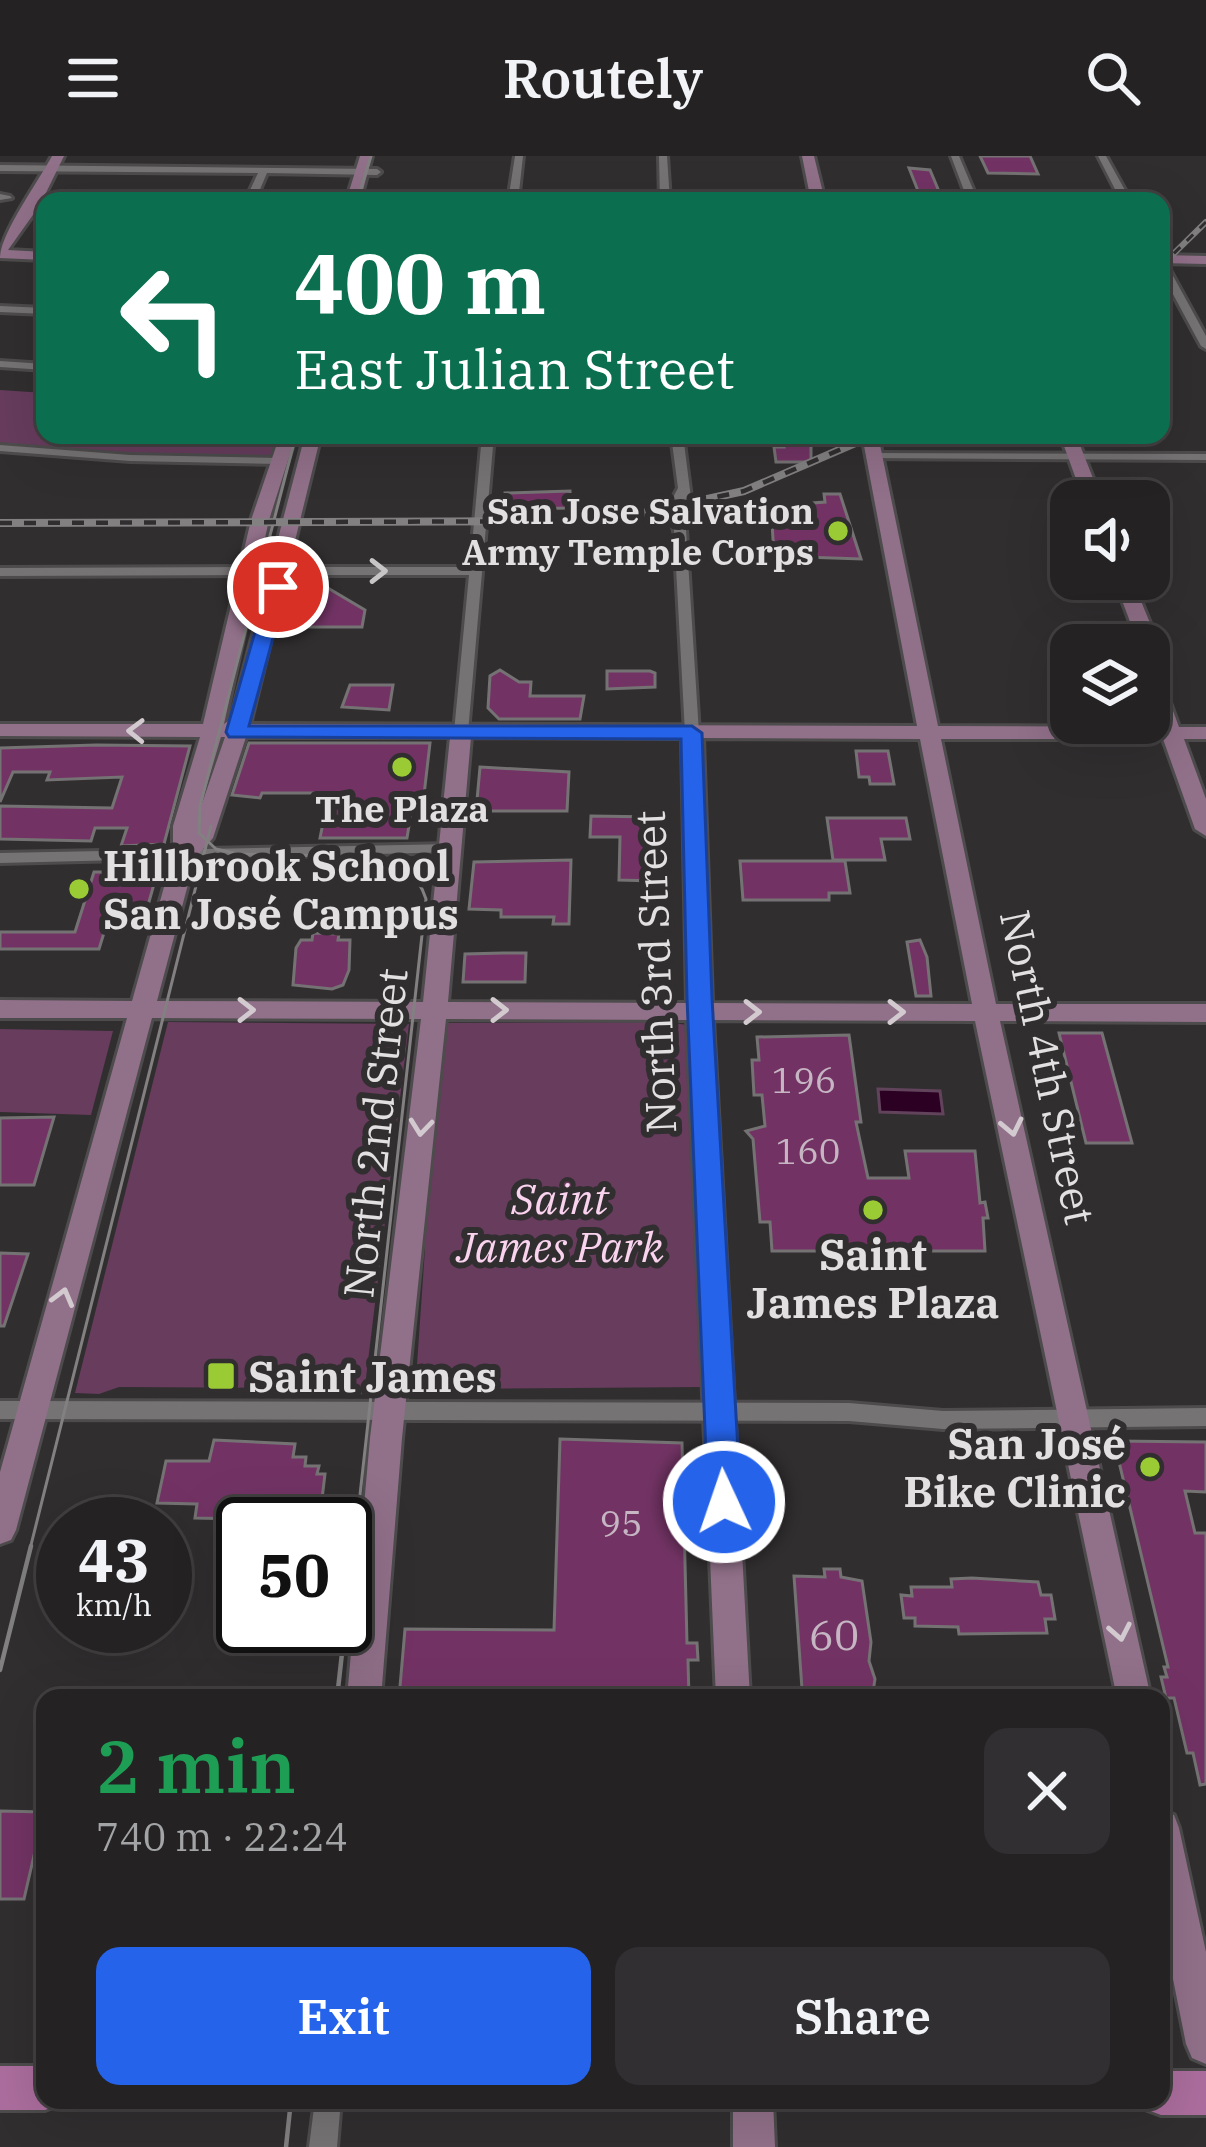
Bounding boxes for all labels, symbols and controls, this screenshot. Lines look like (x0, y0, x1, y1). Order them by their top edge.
text: Routely (503, 43, 703, 113)
icon: menu (60, 45, 126, 111)
icon: search (1080, 45, 1146, 111)
text: 400 m (294, 228, 546, 337)
icon: left (96, 240, 252, 396)
text: East Julian Street (294, 334, 735, 404)
map controls (1050, 480, 1170, 744)
button: sound (1050, 480, 1170, 600)
place label: San Jose Salvation Army Temple Corps (462, 487, 814, 575)
marker: San Jose Salvation Army Temple Corps (825, 518, 851, 544)
pin (227, 536, 329, 638)
icon: arrive (245, 554, 311, 620)
one-way arrow (369, 559, 388, 585)
button: layers (1050, 624, 1170, 744)
one-way arrow (126, 718, 144, 744)
marker: The Plaza (389, 754, 415, 780)
place label: The Plaza (315, 785, 489, 832)
street label: North 3rd Street (622, 810, 688, 1134)
place label: Hillbrook School San José Campus (103, 838, 459, 941)
marker: Hillbrook School San José Campus (66, 876, 92, 902)
street label: North 4th Street (988, 905, 1108, 1229)
street label: North 2nd Street (330, 965, 420, 1301)
one-way arrow (238, 997, 256, 1023)
one-way arrow (491, 997, 509, 1023)
one-way arrow (744, 999, 762, 1025)
one-way arrow (888, 999, 906, 1025)
house number: 196 (772, 1056, 836, 1103)
one-way arrow (999, 1116, 1024, 1136)
one-way arrow (409, 1118, 434, 1137)
house number: 160 (776, 1127, 840, 1174)
park label: Saint James Park (455, 1171, 664, 1274)
marker: Saint James Plaza (860, 1197, 886, 1223)
place label: Saint James Plaza (747, 1227, 999, 1330)
one-way arrow (49, 1287, 74, 1308)
place label: Saint James (248, 1349, 497, 1404)
marker: Saint James (205, 1360, 237, 1392)
place label: San José Bike Clinic (903, 1416, 1126, 1519)
position arrow (661, 1439, 787, 1565)
marker: San José Bike Clinic (1137, 1454, 1163, 1480)
speed limit sign: 50 (216, 1497, 372, 1653)
house number: 95 (599, 1499, 643, 1546)
text: 43 (78, 1520, 150, 1599)
text: km/h (76, 1585, 152, 1624)
house number: 60 (809, 1607, 859, 1662)
one-way arrow (1106, 1621, 1132, 1641)
text: 2 min (96, 1719, 296, 1813)
button: close (984, 1728, 1110, 1854)
text: 740 m · 22:24 (96, 1811, 348, 1862)
button: Exit (96, 1947, 591, 2085)
button: Share (615, 1947, 1110, 2085)

